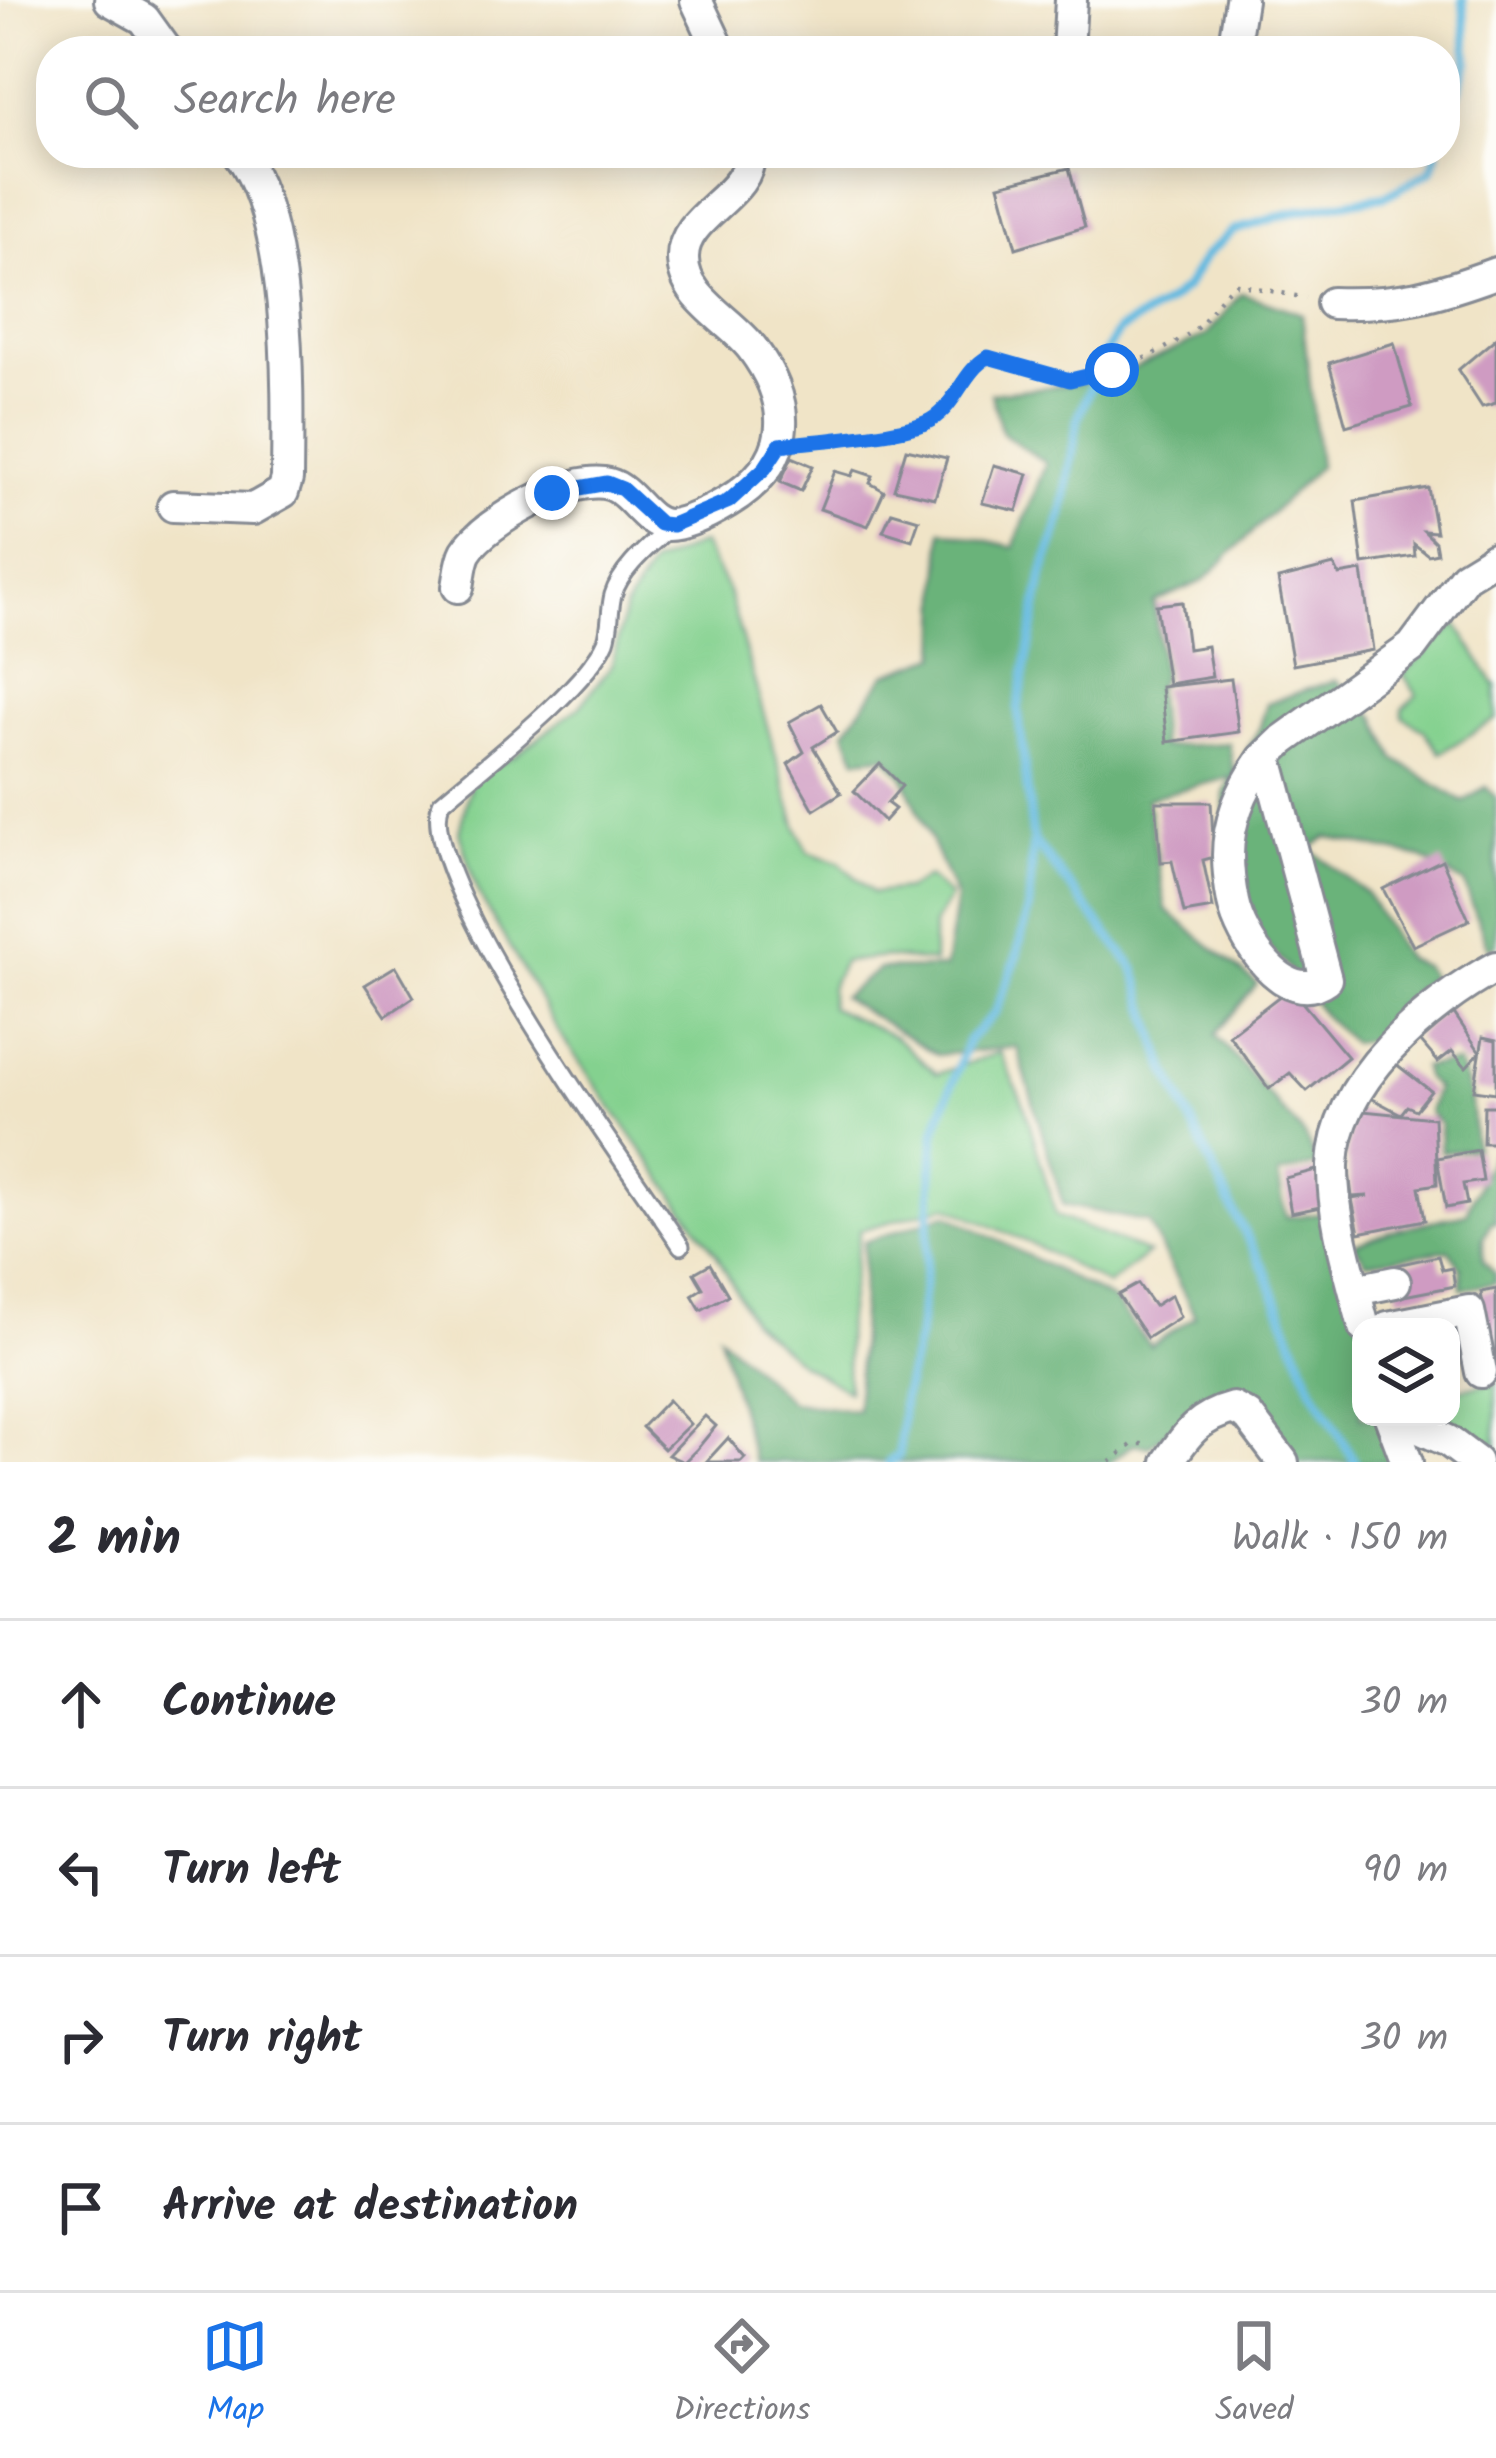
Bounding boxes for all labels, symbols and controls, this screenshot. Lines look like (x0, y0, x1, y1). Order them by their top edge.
search box (36, 36, 1460, 168)
text: Search here (174, 66, 396, 138)
icon: search (78, 69, 144, 135)
route start (1085, 343, 1139, 397)
route end (525, 466, 579, 520)
map controls (1352, 1318, 1460, 1426)
button: layers (1352, 1318, 1460, 1426)
text: 2 min (48, 1500, 181, 1581)
text: Walk · 150 m (1231, 1509, 1448, 1571)
text: Continue (162, 1668, 336, 1740)
icon: ahead (48, 1671, 114, 1737)
text: 30 m (1360, 1673, 1448, 1735)
text: Turn left (162, 1836, 341, 1908)
icon: left (48, 1839, 114, 1905)
text: 90 m (1363, 1841, 1448, 1903)
text: Turn right (162, 2004, 362, 2076)
icon: right (48, 2007, 114, 2073)
text: 30 m (1360, 2009, 1448, 2071)
text: Arrive at destination (162, 2172, 578, 2244)
icon: arrive (48, 2175, 114, 2241)
tab: Map (202, 2313, 268, 2438)
tab: Directions (673, 2313, 810, 2438)
tab: Saved (1215, 2313, 1294, 2438)

